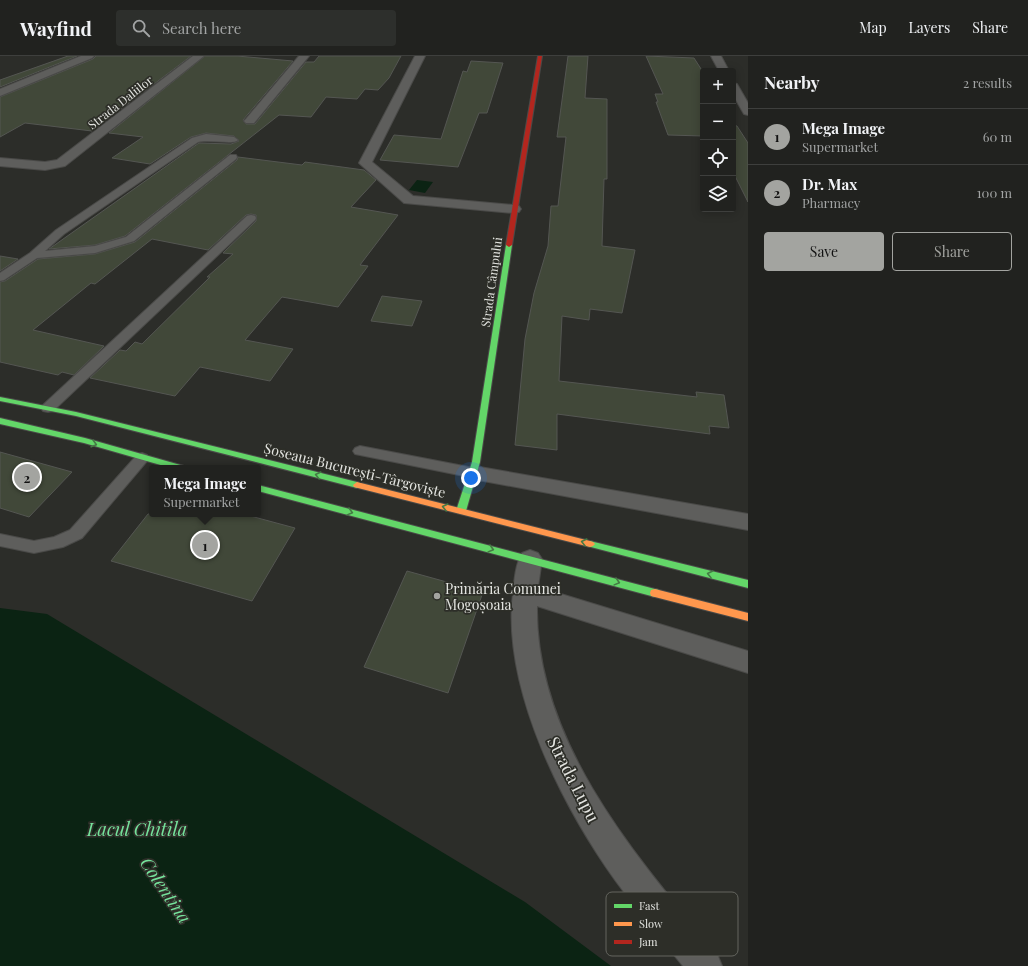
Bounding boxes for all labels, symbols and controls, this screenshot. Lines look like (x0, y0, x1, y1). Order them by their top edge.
search box (116, 10, 396, 46)
text: Wayfind (20, 15, 92, 41)
icon: search (130, 17, 152, 39)
text: Search here (162, 18, 241, 38)
text: Map (859, 18, 887, 37)
text: Layers (909, 18, 950, 37)
text: Share (972, 18, 1008, 37)
map controls (700, 68, 736, 212)
button: + (700, 68, 736, 104)
street label: Strada Daliilor (84, 71, 156, 132)
text: Nearby (764, 71, 819, 93)
text: 2 results (963, 74, 1012, 91)
button: − (700, 104, 736, 140)
text: Mega Image (802, 118, 885, 138)
text: 1 (775, 128, 779, 145)
text: 60 m (983, 128, 1012, 145)
text: Supermarket (802, 138, 878, 155)
button: locate (700, 140, 736, 176)
text: Dr. Max (802, 174, 857, 194)
button: layers (700, 176, 736, 212)
text: 2 (774, 184, 780, 201)
text: 100 m (977, 184, 1012, 201)
text: Pharmacy (802, 194, 860, 211)
button: Save (764, 232, 884, 271)
button: Share (892, 232, 1012, 271)
street label: Strada Câmpului (477, 236, 505, 328)
street label: Șoseaua București-Târgoviște (262, 438, 448, 502)
one-way arrow (91, 439, 98, 448)
pin: 2 (14, 462, 40, 492)
popup (149, 465, 261, 517)
your location (461, 468, 481, 488)
one-way arrow (315, 472, 322, 480)
text: Mega Image (163, 473, 247, 493)
text: Supermarket (163, 493, 239, 510)
one-way arrow (441, 503, 448, 511)
one-way arrow (346, 507, 353, 516)
pin: 1 (192, 530, 218, 560)
one-way arrow (581, 538, 588, 547)
one-way arrow (488, 545, 495, 553)
one-way arrow (707, 570, 714, 579)
one-way arrow (614, 578, 620, 586)
place label: Primăria Comunei Mogoșoaia (445, 579, 561, 614)
marker: Primăria Comunei Mogoșoaia (432, 591, 442, 601)
street label: Strada Lupu (543, 732, 605, 826)
water label: Lacul Chitila (86, 817, 187, 841)
water label: Colentina (135, 852, 197, 928)
legend (606, 892, 738, 956)
text: Fast (639, 898, 659, 913)
text: Slow (639, 916, 663, 931)
text: Jam (638, 934, 658, 949)

